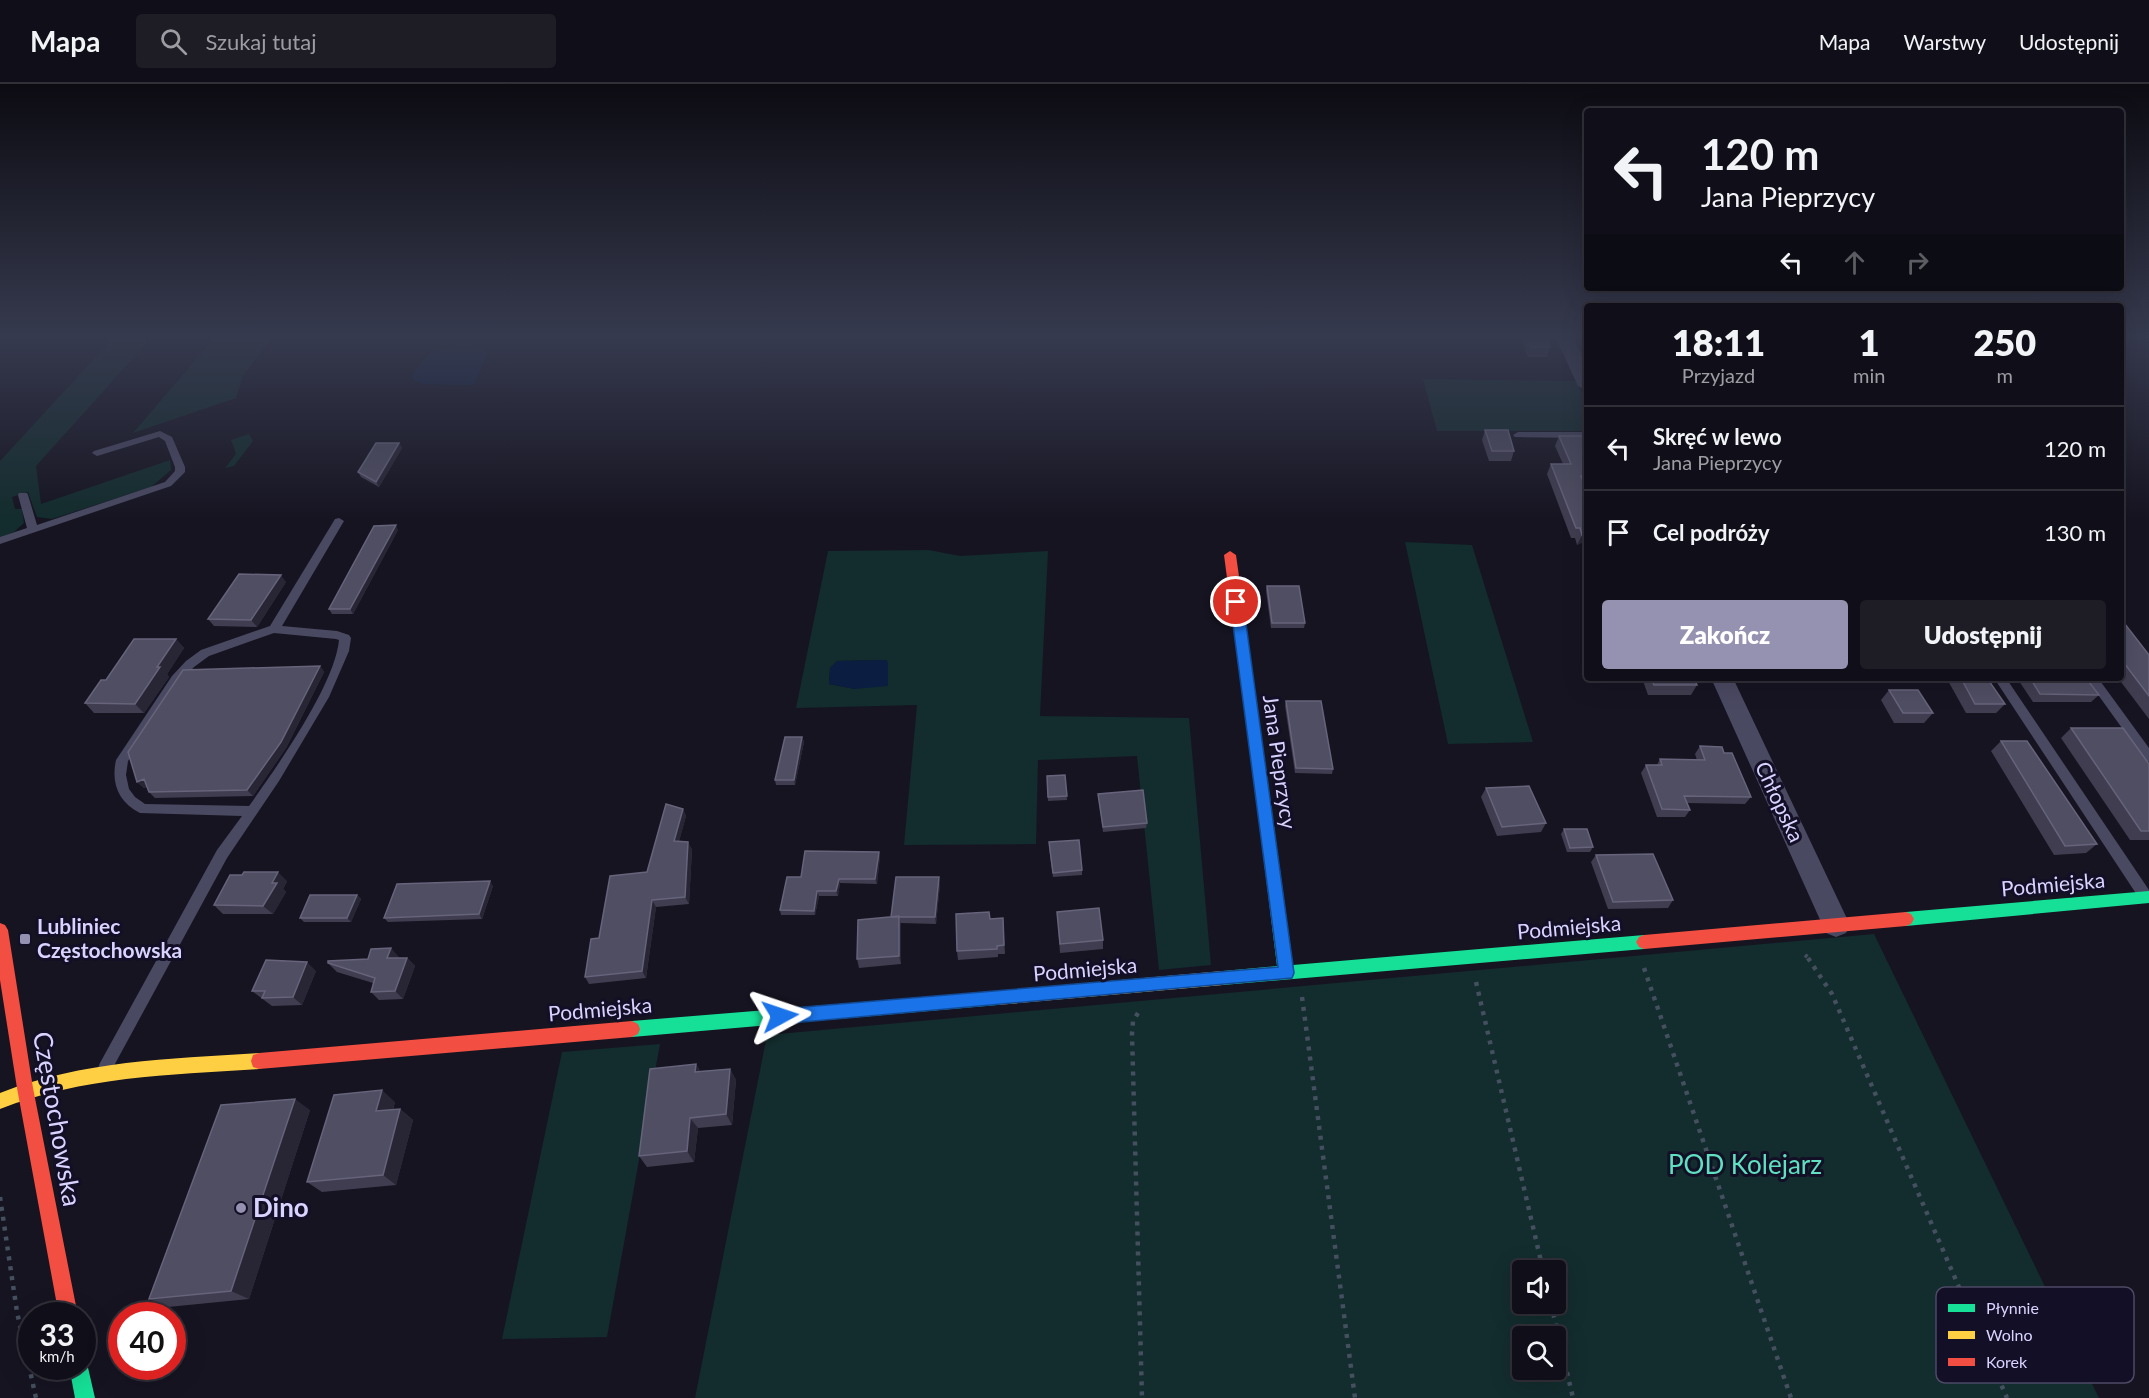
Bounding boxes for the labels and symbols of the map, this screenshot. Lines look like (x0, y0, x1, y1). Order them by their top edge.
pin (1210, 576, 1261, 627)
street label: Jana Pieprzycy (1259, 693, 1302, 831)
street label: Chłopska (1751, 757, 1810, 846)
street label: Podmiejska (2000, 867, 2106, 901)
street label: Podmiejska (1516, 910, 1622, 944)
place label: Lubliniec Częstochowska (37, 913, 182, 962)
marker: Lubliniec Częstochowska (18, 932, 32, 946)
street label: Podmiejska (1032, 952, 1138, 986)
position arrow (748, 984, 812, 1048)
street label: Podmiejska (547, 992, 653, 1026)
street label: Częstochowska (27, 1029, 89, 1209)
park label: POD Kolejarz (1668, 1148, 1822, 1180)
place label: Dino (253, 1191, 309, 1223)
marker: Dino (234, 1201, 248, 1215)
legend (1936, 1287, 2134, 1383)
text: Płynnie (1986, 1298, 2039, 1317)
speed limit sign: 40 (108, 1302, 186, 1380)
text: Wolno (1986, 1325, 2033, 1344)
text: Korek (1986, 1352, 2028, 1371)

